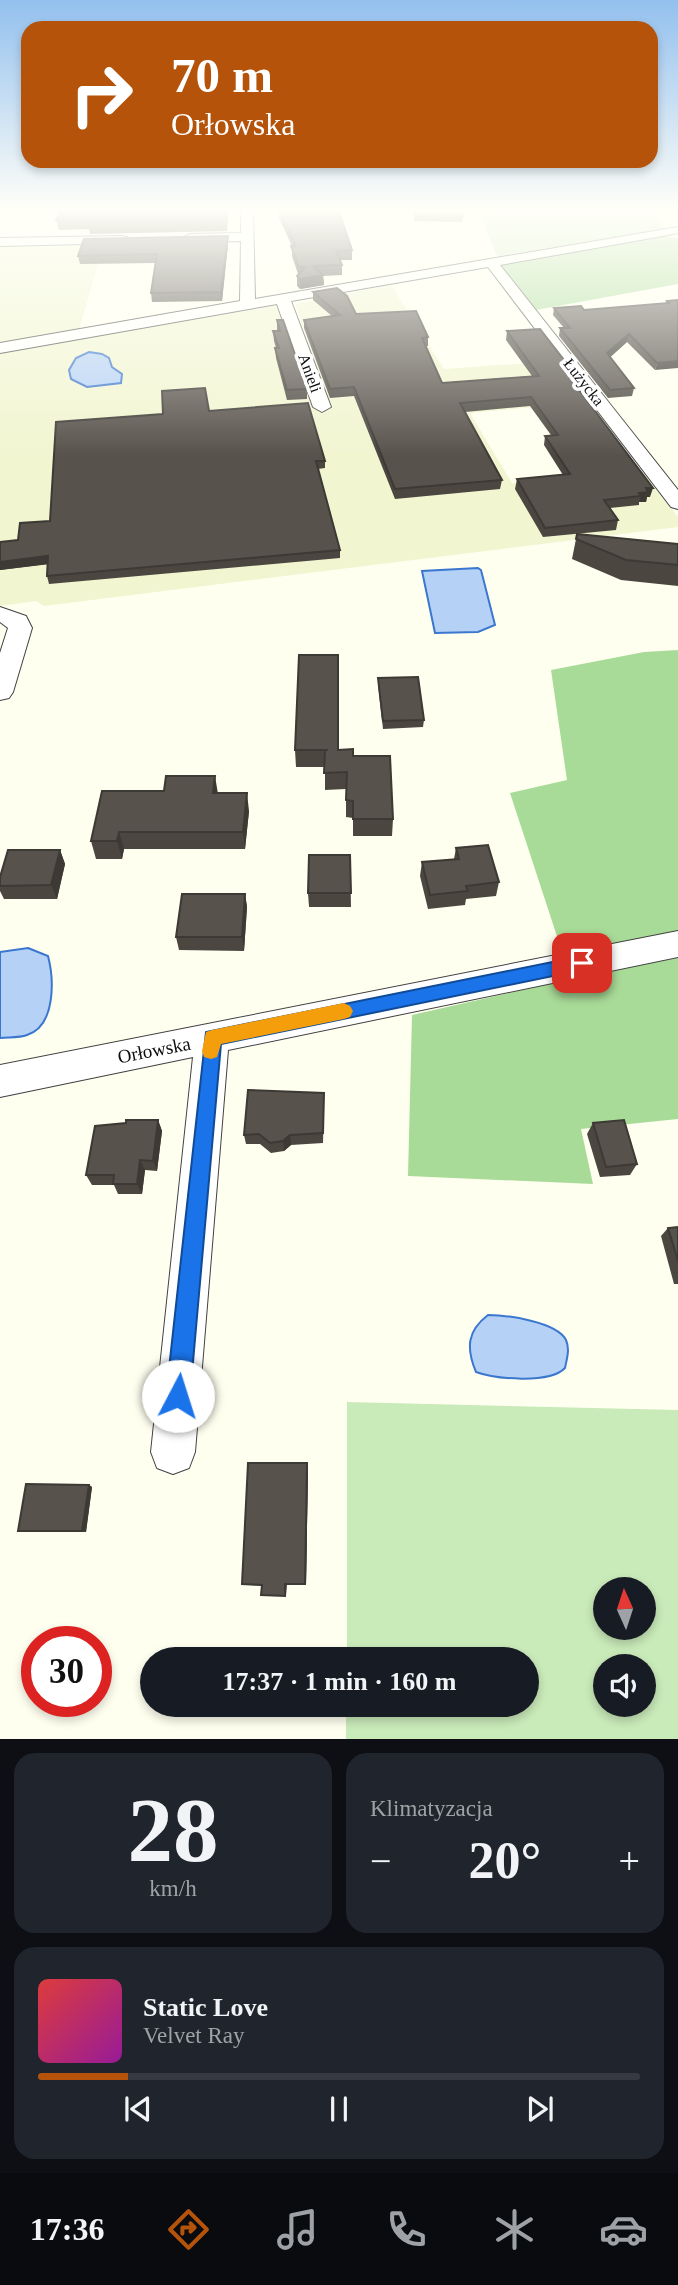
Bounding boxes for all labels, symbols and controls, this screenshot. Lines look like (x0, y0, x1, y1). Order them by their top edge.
text: 70 m (171, 48, 273, 103)
icon: right (56, 49, 147, 140)
text: Orłowska (171, 106, 295, 142)
street label: Anieli (295, 351, 325, 395)
street label: Łużycka (560, 355, 608, 410)
pin (552, 933, 612, 993)
icon: arrive (563, 944, 601, 982)
street label: Orłowska (116, 1033, 193, 1067)
position arrow (141, 1359, 215, 1433)
north arrow (593, 1577, 656, 1640)
map controls (593, 1577, 656, 1717)
speed limit sign: 30 (21, 1626, 112, 1717)
button: sound (593, 1654, 656, 1717)
text: 17:37 · 1 min · 160 m (223, 1667, 457, 1696)
text: 28 (128, 1780, 219, 1881)
text: Klimatyzacja (370, 1796, 493, 1821)
text: 20° (469, 1832, 541, 1889)
text: − (370, 1840, 391, 1882)
text: + (619, 1840, 640, 1882)
text: km/h (149, 1876, 197, 1901)
text: Static Love (143, 1993, 268, 2022)
text: Velvet Ray (143, 2023, 245, 2048)
icon: previous (119, 2090, 157, 2128)
icon: pause (320, 2090, 358, 2128)
icon: next (521, 2090, 559, 2128)
icon: directions (164, 2205, 213, 2254)
icon: music (273, 2205, 322, 2254)
icon: phone (382, 2205, 431, 2254)
icon: climate (490, 2205, 539, 2254)
icon: car (599, 2205, 648, 2254)
text: 17:36 (30, 2211, 105, 2247)

